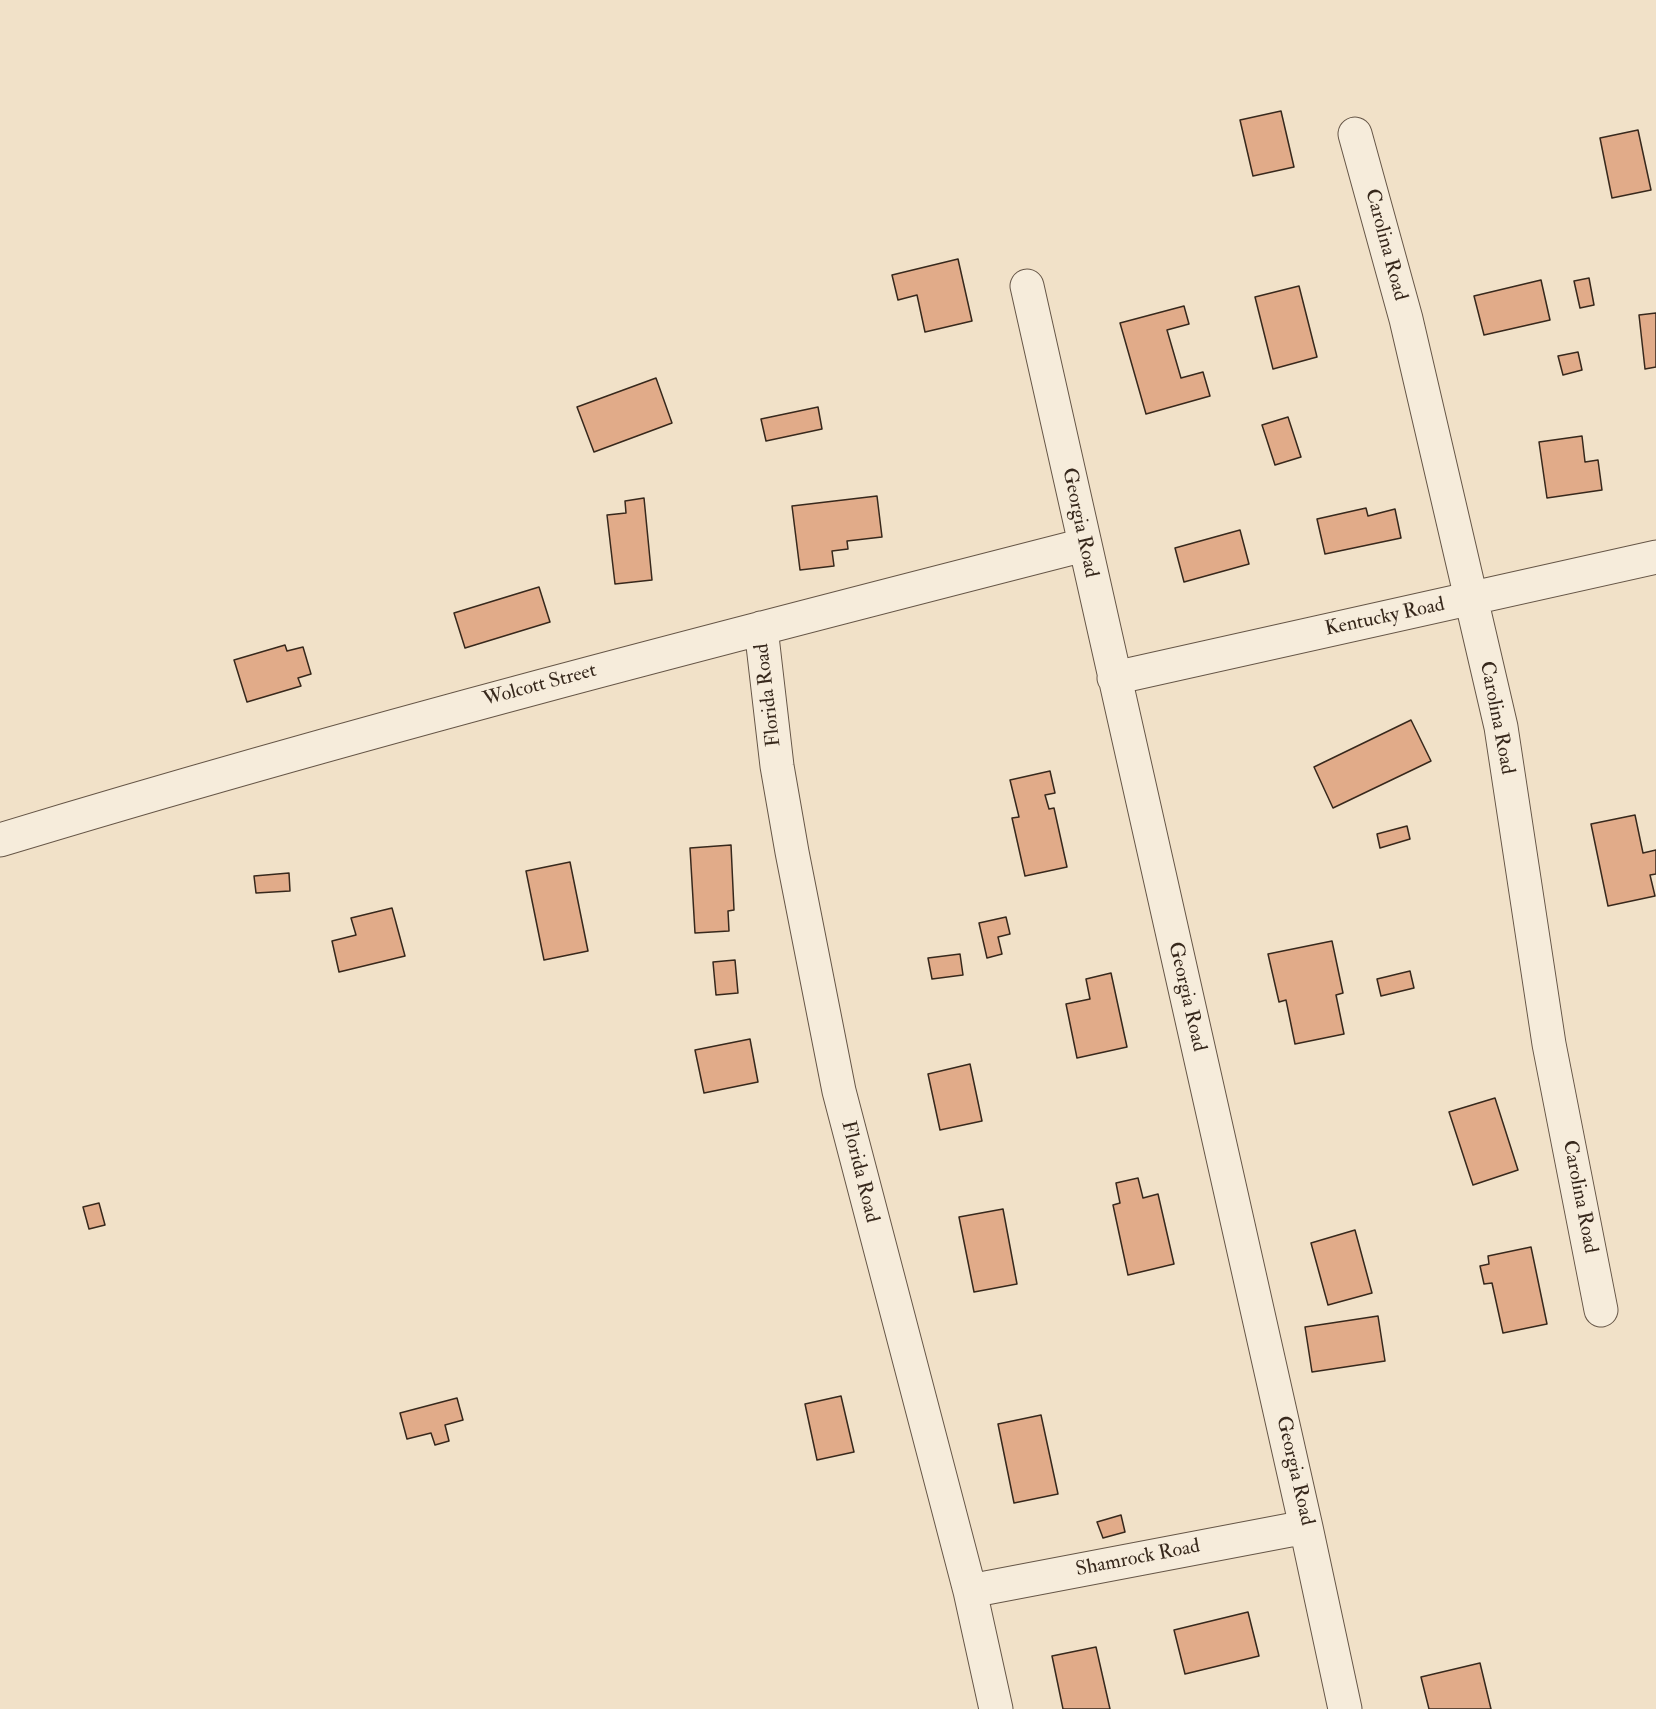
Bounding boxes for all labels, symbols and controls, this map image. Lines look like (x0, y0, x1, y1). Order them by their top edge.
street label: Carolina Road (1359, 186, 1411, 304)
street label: Georgia Road (1056, 466, 1102, 580)
street label: Kentucky Road (1323, 594, 1447, 642)
street label: Florida Road (751, 642, 787, 748)
street label: Wolcott Street (481, 659, 599, 713)
street label: Carolina Road (1473, 659, 1519, 777)
street label: Georgia Road (1162, 940, 1210, 1054)
street label: Florida Road (835, 1119, 883, 1225)
street label: Carolina Road (1556, 1138, 1602, 1256)
street label: Georgia Road (1270, 1414, 1318, 1528)
street label: Shamrock Road (1074, 1535, 1202, 1583)

